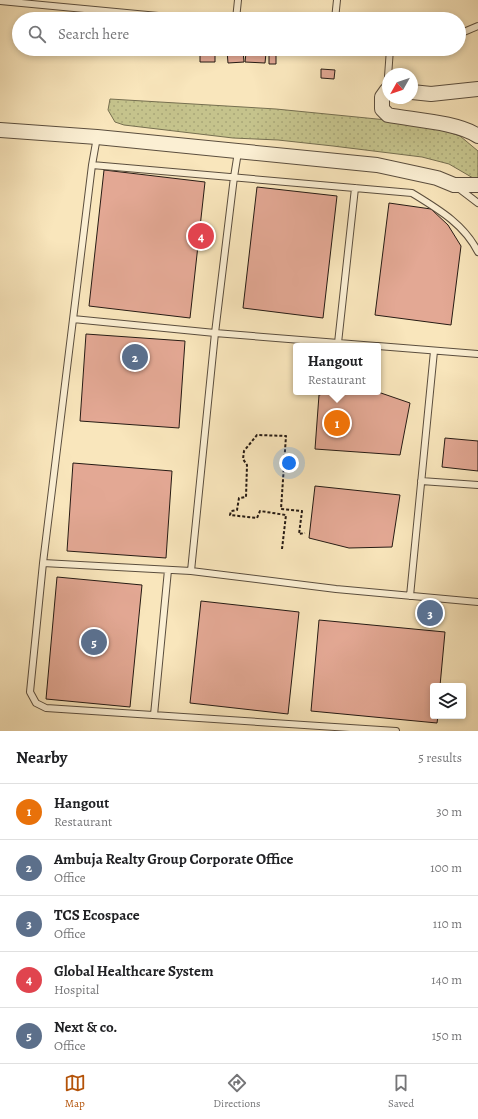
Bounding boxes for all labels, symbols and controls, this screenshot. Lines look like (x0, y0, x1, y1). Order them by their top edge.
search box (12, 12, 466, 56)
icon: search (26, 23, 48, 45)
text: Search here (58, 24, 129, 44)
north arrow (382, 68, 418, 104)
pin: 4 (188, 221, 214, 251)
pin: 2 (122, 342, 148, 372)
popup (293, 343, 381, 395)
text: Hangout (308, 351, 363, 371)
text: Restaurant (308, 371, 366, 388)
pin: 1 (324, 408, 350, 438)
your location (279, 453, 299, 473)
pin: 3 (417, 598, 443, 628)
pin: 5 (81, 627, 107, 657)
map controls (430, 683, 466, 719)
button: layers (430, 683, 466, 719)
text: Nearby (16, 746, 67, 769)
text: 5 results (418, 749, 462, 766)
text: Hangout (54, 793, 109, 813)
text: 1 (27, 803, 31, 820)
text: 30 m (436, 803, 462, 820)
text: Restaurant (54, 813, 112, 830)
text: Ambuja Realty Group Corporate Office (54, 849, 293, 869)
text: 2 (26, 859, 32, 876)
text: 100 m (430, 859, 462, 876)
text: Office (54, 869, 86, 886)
text: TCS Ecospace (54, 905, 140, 925)
text: 3 (26, 915, 32, 932)
text: 110 m (433, 915, 462, 932)
text: Office (54, 925, 86, 942)
text: Global Healthcare System (54, 961, 213, 981)
text: 4 (26, 971, 32, 988)
text: 140 m (431, 971, 462, 988)
text: Hospital (54, 981, 99, 998)
text: Next & co. (54, 1017, 117, 1037)
text: 5 (26, 1027, 32, 1044)
text: 150 m (432, 1027, 462, 1044)
text: Office (54, 1037, 86, 1054)
tab: Map (64, 1072, 86, 1111)
tab: Directions (213, 1072, 261, 1111)
tab: Saved (388, 1072, 414, 1111)

